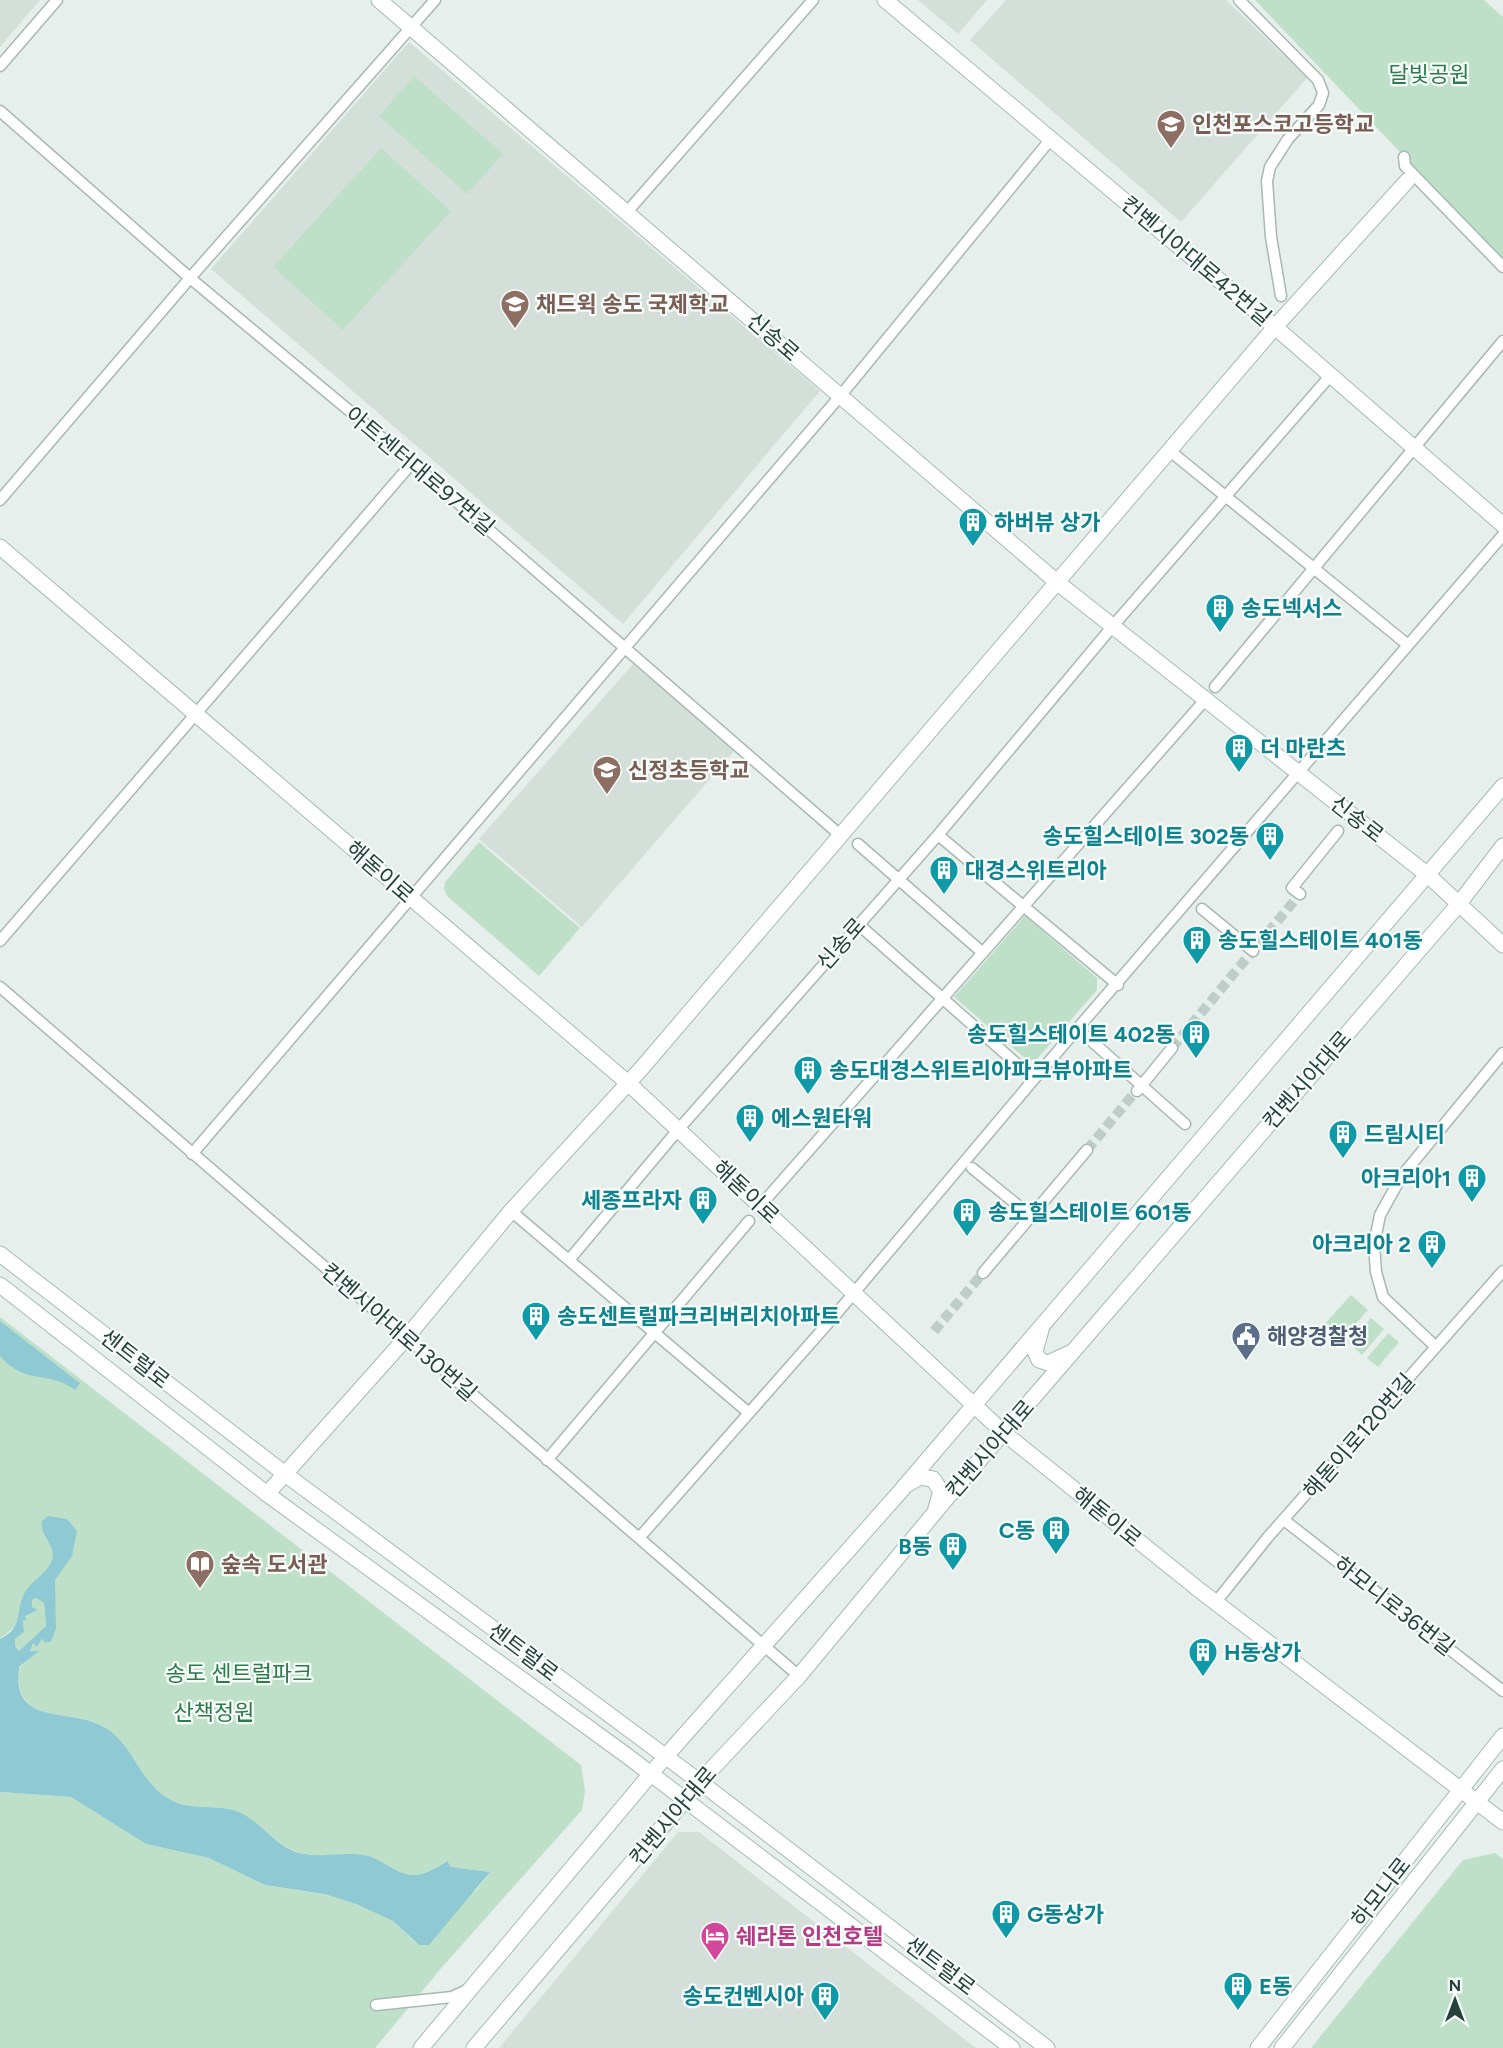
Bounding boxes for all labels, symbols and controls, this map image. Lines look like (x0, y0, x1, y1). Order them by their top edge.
park label: 달빛공원 (1389, 61, 1469, 88)
school or university icon: 인천포스코고등학교 (1155, 108, 1187, 150)
place label: 인천포스코고등학교 (1192, 111, 1374, 138)
street label: 컨벤시아대로42번길 (1115, 190, 1277, 332)
school or university icon: 채드윅 송도 국제학교 (499, 288, 531, 330)
place label: 채드윅 송도 국제학교 (536, 291, 729, 318)
street label: 신송로 (741, 307, 805, 367)
street label: 아트센터대로97번길 (340, 401, 500, 541)
building icon: 하버뷰 상가 (957, 506, 989, 548)
place label: 하버뷰 상가 (994, 509, 1100, 536)
building icon: 송도넥서스 (1204, 592, 1236, 634)
place label: 송도넥서스 (1241, 595, 1342, 622)
building icon: 더 마란츠 (1223, 732, 1255, 774)
place label: 더 마란츠 (1260, 735, 1346, 762)
school or university icon: 신정초등학교 (591, 754, 623, 796)
place label: 신정초등학교 (628, 757, 749, 784)
street label: 신송로 (1325, 790, 1389, 848)
building icon: 송도힐스테이트 302동 (1254, 820, 1286, 862)
place label: 송도힐스테이트 302동 (1043, 823, 1249, 850)
street label: 해돋이로 (341, 835, 419, 909)
building icon: 대경스위트리아 (928, 854, 960, 896)
place label: 대경스위트리아 (965, 857, 1107, 884)
street label: 신송로 (811, 912, 871, 976)
building icon: 송도힐스테이트 401동 (1181, 924, 1213, 966)
place label: 송도힐스테이트 401동 (1218, 927, 1423, 954)
building icon: 송도힐스테이트 402동 (1180, 1018, 1212, 1060)
place label: 송도힐스테이트 402동 (967, 1021, 1175, 1048)
street label: 컨벤시아대로 (1257, 1025, 1357, 1135)
building icon: 송도대경스위트리아파크뷰아파트 (792, 1054, 824, 1096)
place label: 송도대경스위트리아파크뷰아파트 (829, 1057, 1133, 1084)
building icon: 에스원타워 (734, 1102, 766, 1144)
place label: 에스원타워 (771, 1105, 872, 1132)
building icon: 드림시티 (1327, 1118, 1359, 1160)
place label: 드림시티 (1364, 1121, 1445, 1148)
street label: 해돋이로 (707, 1155, 785, 1229)
building icon: 아크리아1 (1456, 1162, 1488, 1204)
place label: 아크리아1 (1361, 1165, 1451, 1192)
building icon: 세종프라자 (687, 1184, 719, 1226)
place label: 세종프라자 (581, 1187, 682, 1214)
building icon: 송도힐스테이트 601동 (951, 1196, 983, 1238)
place label: 송도힐스테이트 601동 (988, 1199, 1191, 1226)
building icon: 아크리아 2 (1416, 1228, 1448, 1270)
place label: 아크리아 2 (1312, 1231, 1411, 1258)
street label: 컨벤시아대로130번길 (316, 1257, 482, 1407)
building icon: 송도센트럴파크리버리치아파트 (520, 1300, 552, 1342)
place label: 송도센트럴파크리버리치아파트 (557, 1303, 840, 1330)
public building icon: 해양경찰청 (1230, 1320, 1262, 1362)
street label: 센트럴로 (95, 1323, 175, 1395)
place label: 해양경찰청 (1267, 1323, 1368, 1350)
street label: 해돋이로120번길 (1297, 1368, 1421, 1504)
street label: 컨벤시아대로 (940, 1394, 1040, 1504)
street label: 해돋이로 (1067, 1481, 1147, 1553)
building icon: C동 (1040, 1514, 1072, 1556)
place label: C동 (999, 1517, 1035, 1544)
building icon: B동 (937, 1530, 969, 1572)
place label: B동 (898, 1533, 932, 1560)
library icon: 숲속 도서관 (184, 1548, 216, 1590)
street label: 하모니로36번길 (1328, 1550, 1460, 1662)
place label: 숲속 도서관 (221, 1551, 327, 1578)
street label: 센트럴로 (483, 1617, 563, 1687)
building icon: H동상가 (1187, 1636, 1219, 1678)
place label: H동상가 (1224, 1639, 1301, 1666)
park label: 송도 센트럴파크 (165, 1660, 313, 1687)
park label: 산책정원 (174, 1699, 254, 1726)
street label: 컨벤시아대로 (624, 1761, 722, 1871)
street label: 하모니로 (1345, 1852, 1417, 1932)
building icon: G동상가 (990, 1898, 1022, 1940)
place label: G동상가 (1027, 1901, 1104, 1928)
hotel icon: 쉐라톤 인천호텔 (699, 1920, 731, 1962)
place label: 쉐라톤 인천호텔 (736, 1923, 883, 1950)
street label: 센트럴로 (900, 1931, 980, 2001)
building icon: E동 (1222, 1970, 1254, 2012)
north arrow (1425, 1970, 1485, 2030)
place label: E동 (1259, 1973, 1292, 2000)
text: N (1449, 1976, 1461, 1995)
building icon: 송도컨벤시아 (809, 1980, 841, 2022)
place label: 송도컨벤시아 (683, 1983, 804, 2010)

